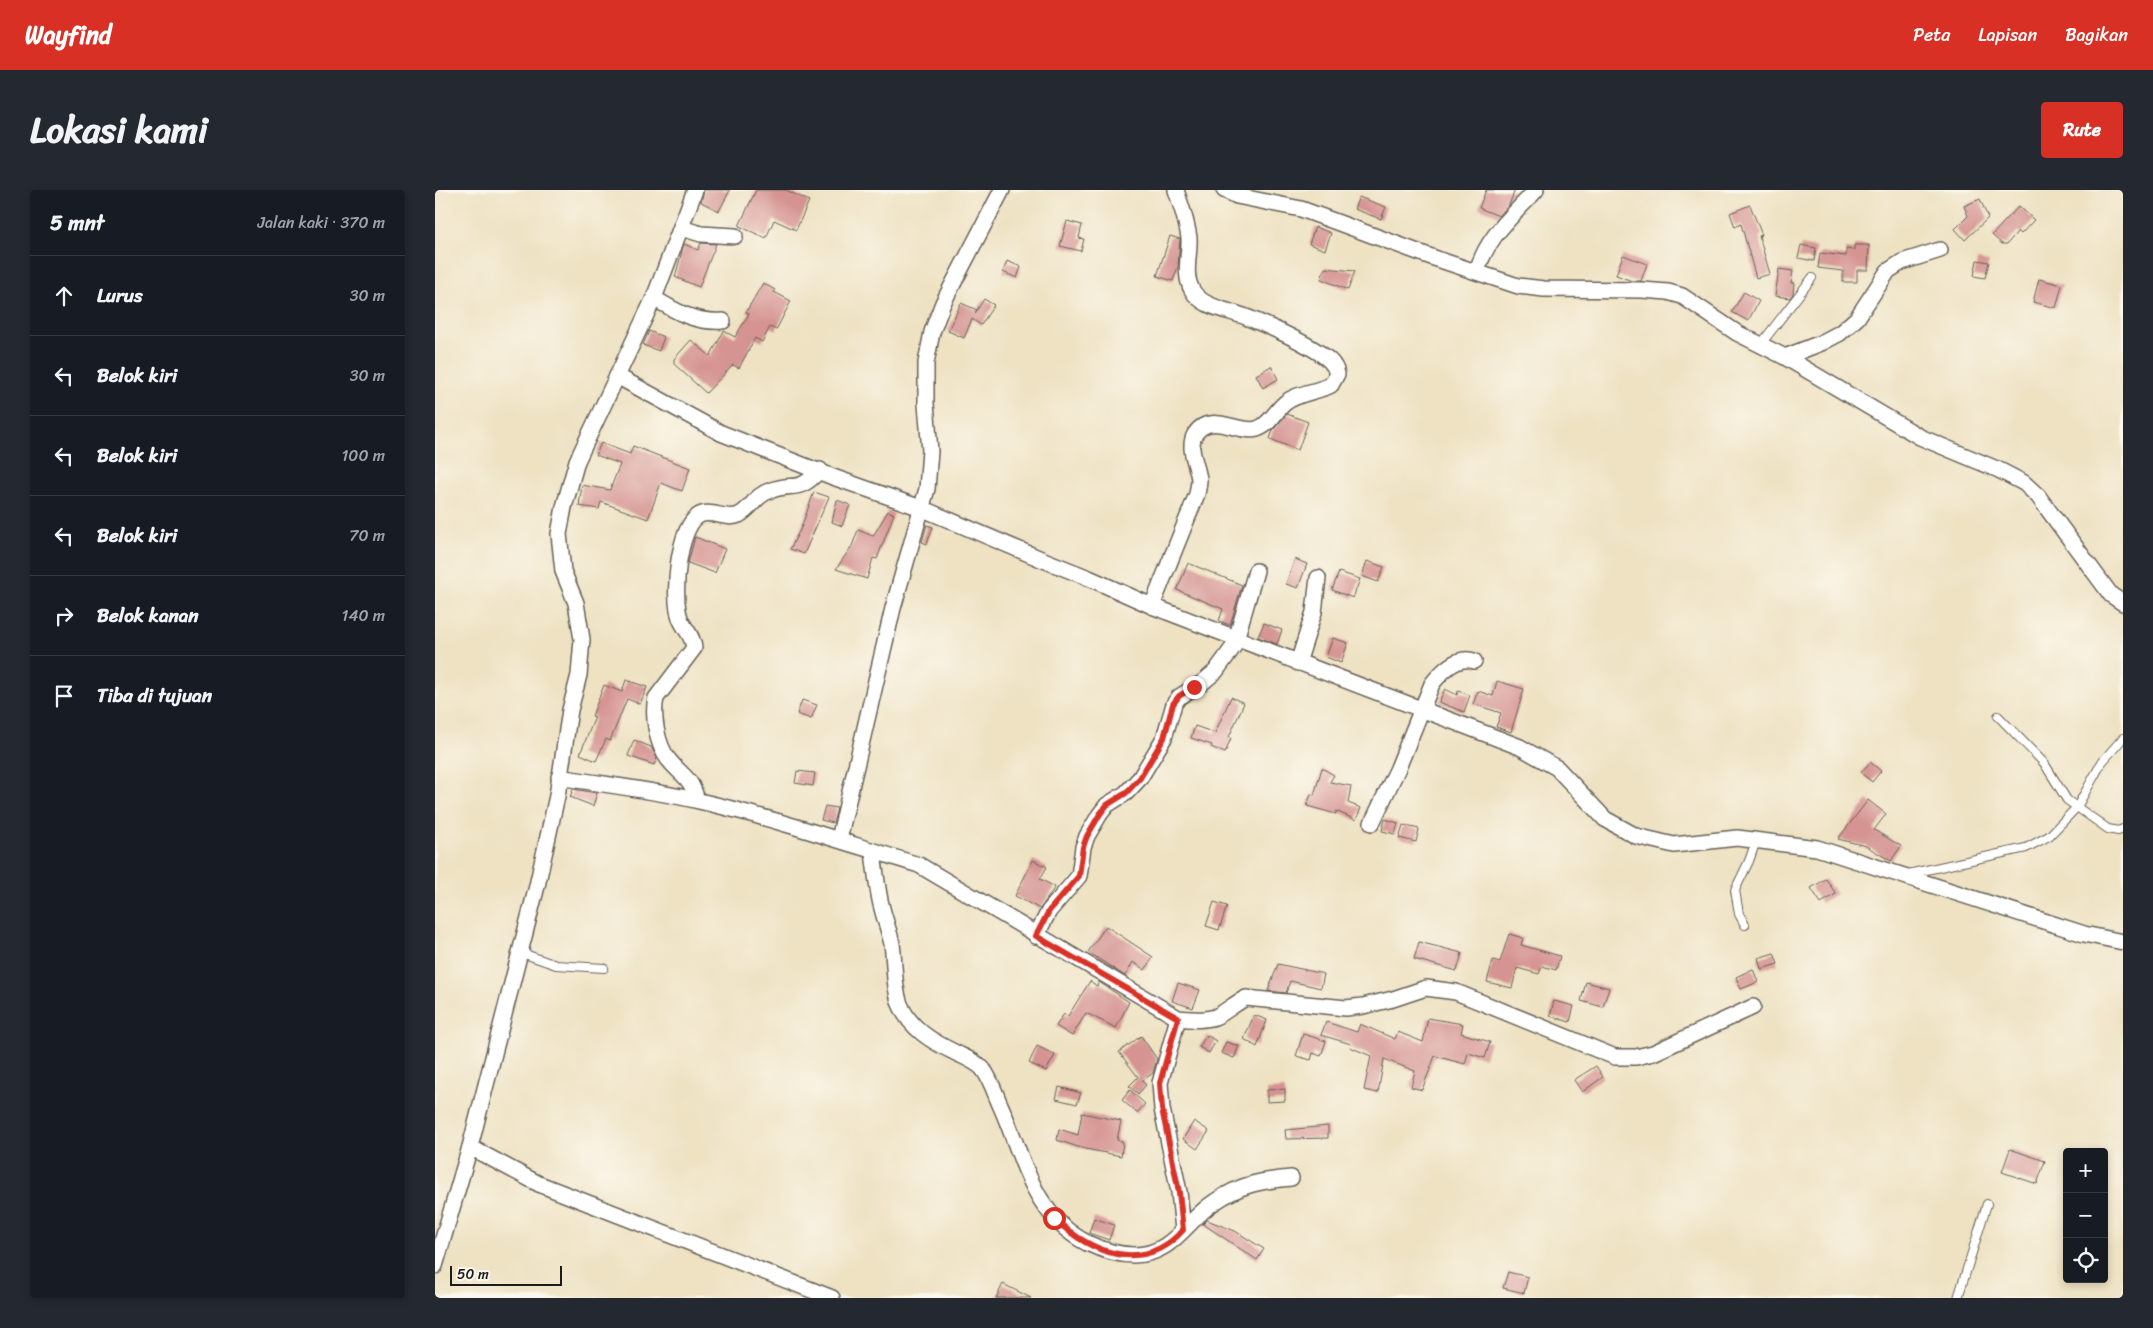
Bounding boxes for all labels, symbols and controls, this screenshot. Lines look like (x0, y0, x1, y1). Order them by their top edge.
text: Wayfind (25, 14, 111, 56)
text: Peta (1913, 19, 1950, 51)
text: Lapisan (1978, 19, 2037, 51)
text: Bagikan (2065, 19, 2128, 51)
text: Lokasi kami (30, 99, 208, 161)
button: Rute (2041, 102, 2123, 158)
text: 5 mnt (50, 204, 104, 242)
text: Jalan kaki · 370 m (258, 208, 385, 237)
text: Lurus (97, 279, 143, 312)
text: 30 m (350, 281, 385, 310)
icon: ahead (50, 282, 78, 310)
text: Belok kiri (97, 359, 177, 392)
text: 30 m (350, 361, 385, 390)
icon: left (50, 362, 78, 390)
text: Belok kiri (97, 439, 177, 472)
text: 100 m (341, 441, 385, 470)
icon: left (50, 442, 78, 470)
text: Belok kiri (97, 519, 177, 552)
text: 70 m (349, 521, 385, 550)
icon: left (50, 522, 78, 550)
text: Belok kanan (97, 599, 199, 632)
text: 140 m (342, 601, 385, 630)
icon: right (50, 602, 78, 630)
route end (1183, 676, 1206, 699)
text: Tiba di tujuan (97, 679, 212, 712)
icon: arrive (50, 682, 78, 710)
map controls (2063, 1148, 2108, 1283)
button: + (2063, 1148, 2108, 1193)
button: − (2063, 1193, 2108, 1238)
route start (1043, 1207, 1066, 1230)
button: locate (2063, 1238, 2108, 1283)
text: 50 m (457, 1262, 489, 1287)
scale bar (450, 1263, 563, 1286)

